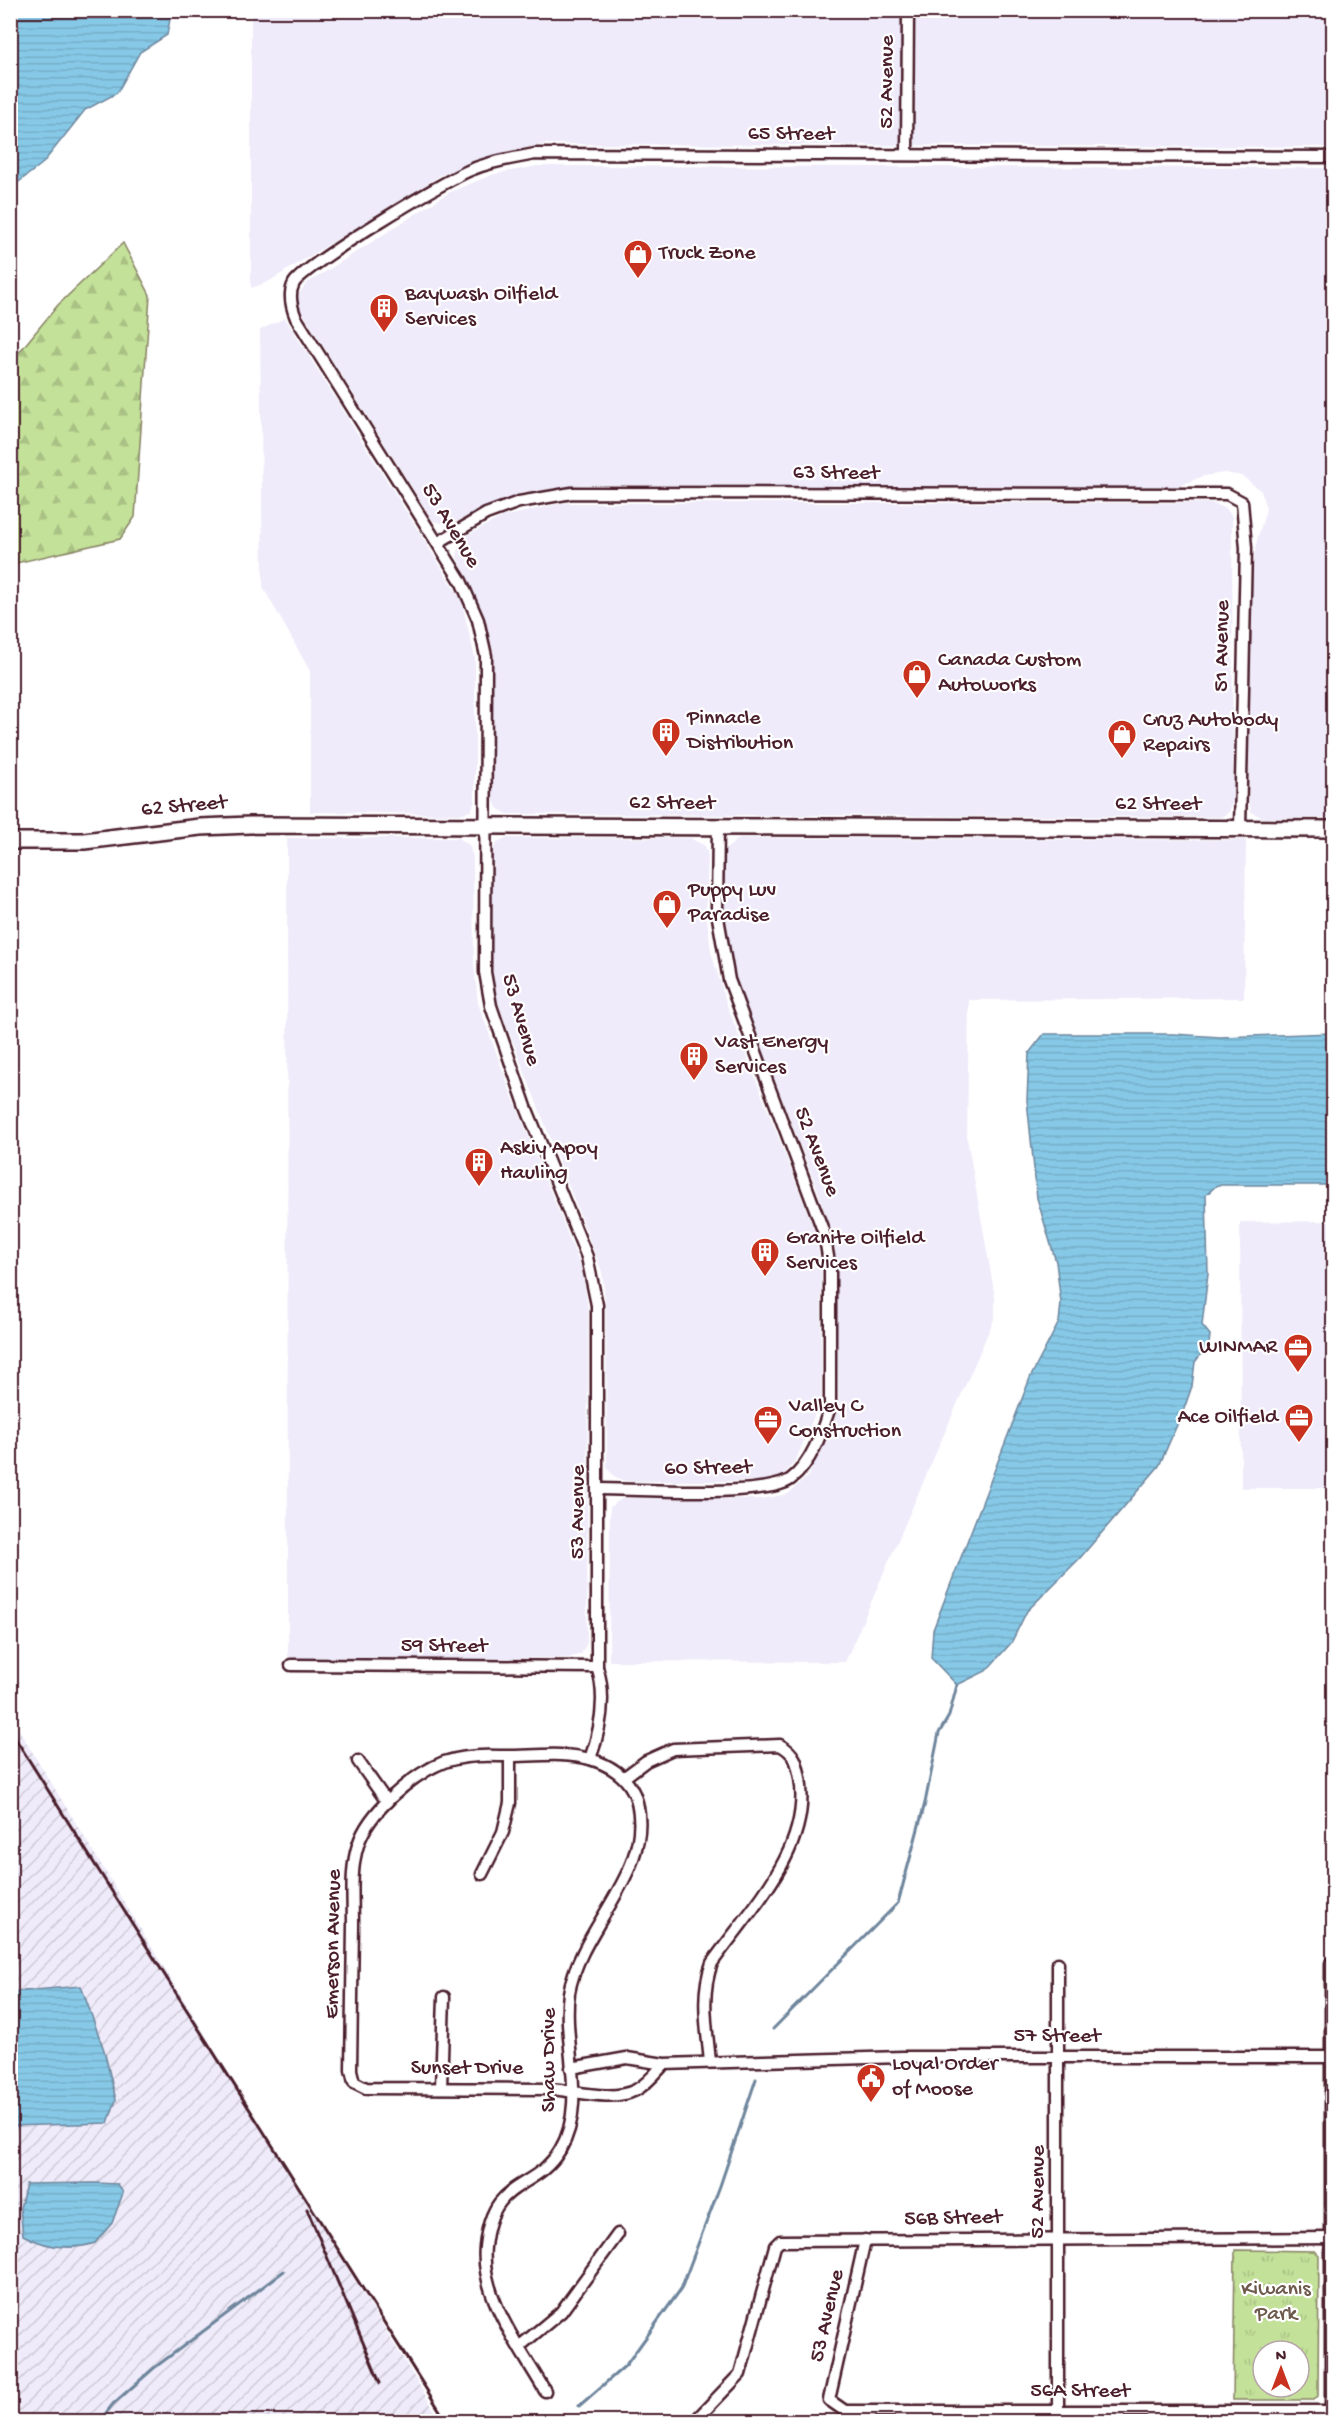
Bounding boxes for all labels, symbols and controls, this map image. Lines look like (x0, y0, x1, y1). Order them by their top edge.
street label: 52 Avenue (875, 34, 901, 129)
street label: 65 Street (748, 122, 836, 148)
shop icon: Truck Zone (622, 238, 654, 280)
place label: Truck Zone (657, 241, 756, 267)
place label: Baywash Oilfield Services (404, 282, 559, 333)
building icon: Baywash Oilfield Services (368, 292, 400, 334)
street label: 63 Street (793, 461, 881, 487)
street label: 53 Avenue (415, 479, 486, 574)
street label: 51 Avenue (1209, 599, 1237, 692)
place label: Canada Custom Autoworks (938, 648, 1082, 699)
shop icon: Canada Custom Autoworks (901, 658, 933, 700)
place label: Pinnacle Distribution (685, 706, 794, 757)
place label: Cruz Autobody Repairs (1143, 708, 1279, 759)
building icon: Pinnacle Distribution (650, 716, 682, 758)
shop icon: Cruz Autobody Repairs (1106, 718, 1138, 760)
street label: 62 Street (140, 790, 230, 824)
street label: 62 Street (629, 791, 717, 817)
street label: 62 Street (1115, 792, 1203, 818)
place label: Puppy Luv Paradise (687, 878, 777, 929)
shop icon: Puppy Luv Paradise (651, 888, 683, 930)
street label: 53 Avenue (494, 971, 546, 1070)
place label: Vast Energy Services (714, 1030, 829, 1081)
building icon: Vast Energy Services (678, 1040, 710, 1082)
street label: 52 Avenue (787, 1104, 845, 1201)
place label: Askiy Apoy Hauling (500, 1136, 598, 1187)
building icon: Askiy Apoy Hauling (463, 1146, 495, 1188)
place label: Granite Oilfield Services (786, 1226, 926, 1277)
building icon: Granite Oilfield Services (749, 1236, 781, 1278)
office icon: WINMAR (1282, 1332, 1314, 1374)
place label: WINMAR (1199, 1335, 1278, 1361)
place label: Valley C Construction (788, 1394, 902, 1445)
office icon: Ace Oilfield (1283, 1402, 1315, 1444)
office icon: Valley C Construction (752, 1404, 784, 1446)
place label: Ace Oilfield (1178, 1405, 1280, 1431)
street label: 60 Street (664, 1455, 754, 1483)
street label: 53 Avenue (566, 1464, 592, 1559)
street label: 59 Street (401, 1634, 489, 1660)
street label: Emerson Avenue (320, 1868, 348, 2019)
street label: Shaw Drive (537, 2007, 563, 2112)
street label: 57 Street (1014, 2024, 1102, 2050)
place label: Loyal Order of Moose (892, 2052, 1000, 2103)
street label: Sunset Drive (411, 2056, 524, 2082)
public building icon: Loyal Order of Moose (855, 2062, 887, 2104)
street label: 52 Avenue (1026, 2144, 1052, 2239)
street label: 56B Street (904, 2205, 1004, 2233)
street label: 53 Avenue (805, 2266, 851, 2365)
park label: Kiwanis Park (1241, 2277, 1312, 2328)
north arrow (1251, 2339, 1311, 2399)
text: N (1276, 2348, 1287, 2367)
street label: 56A Street (1030, 2379, 1132, 2405)

